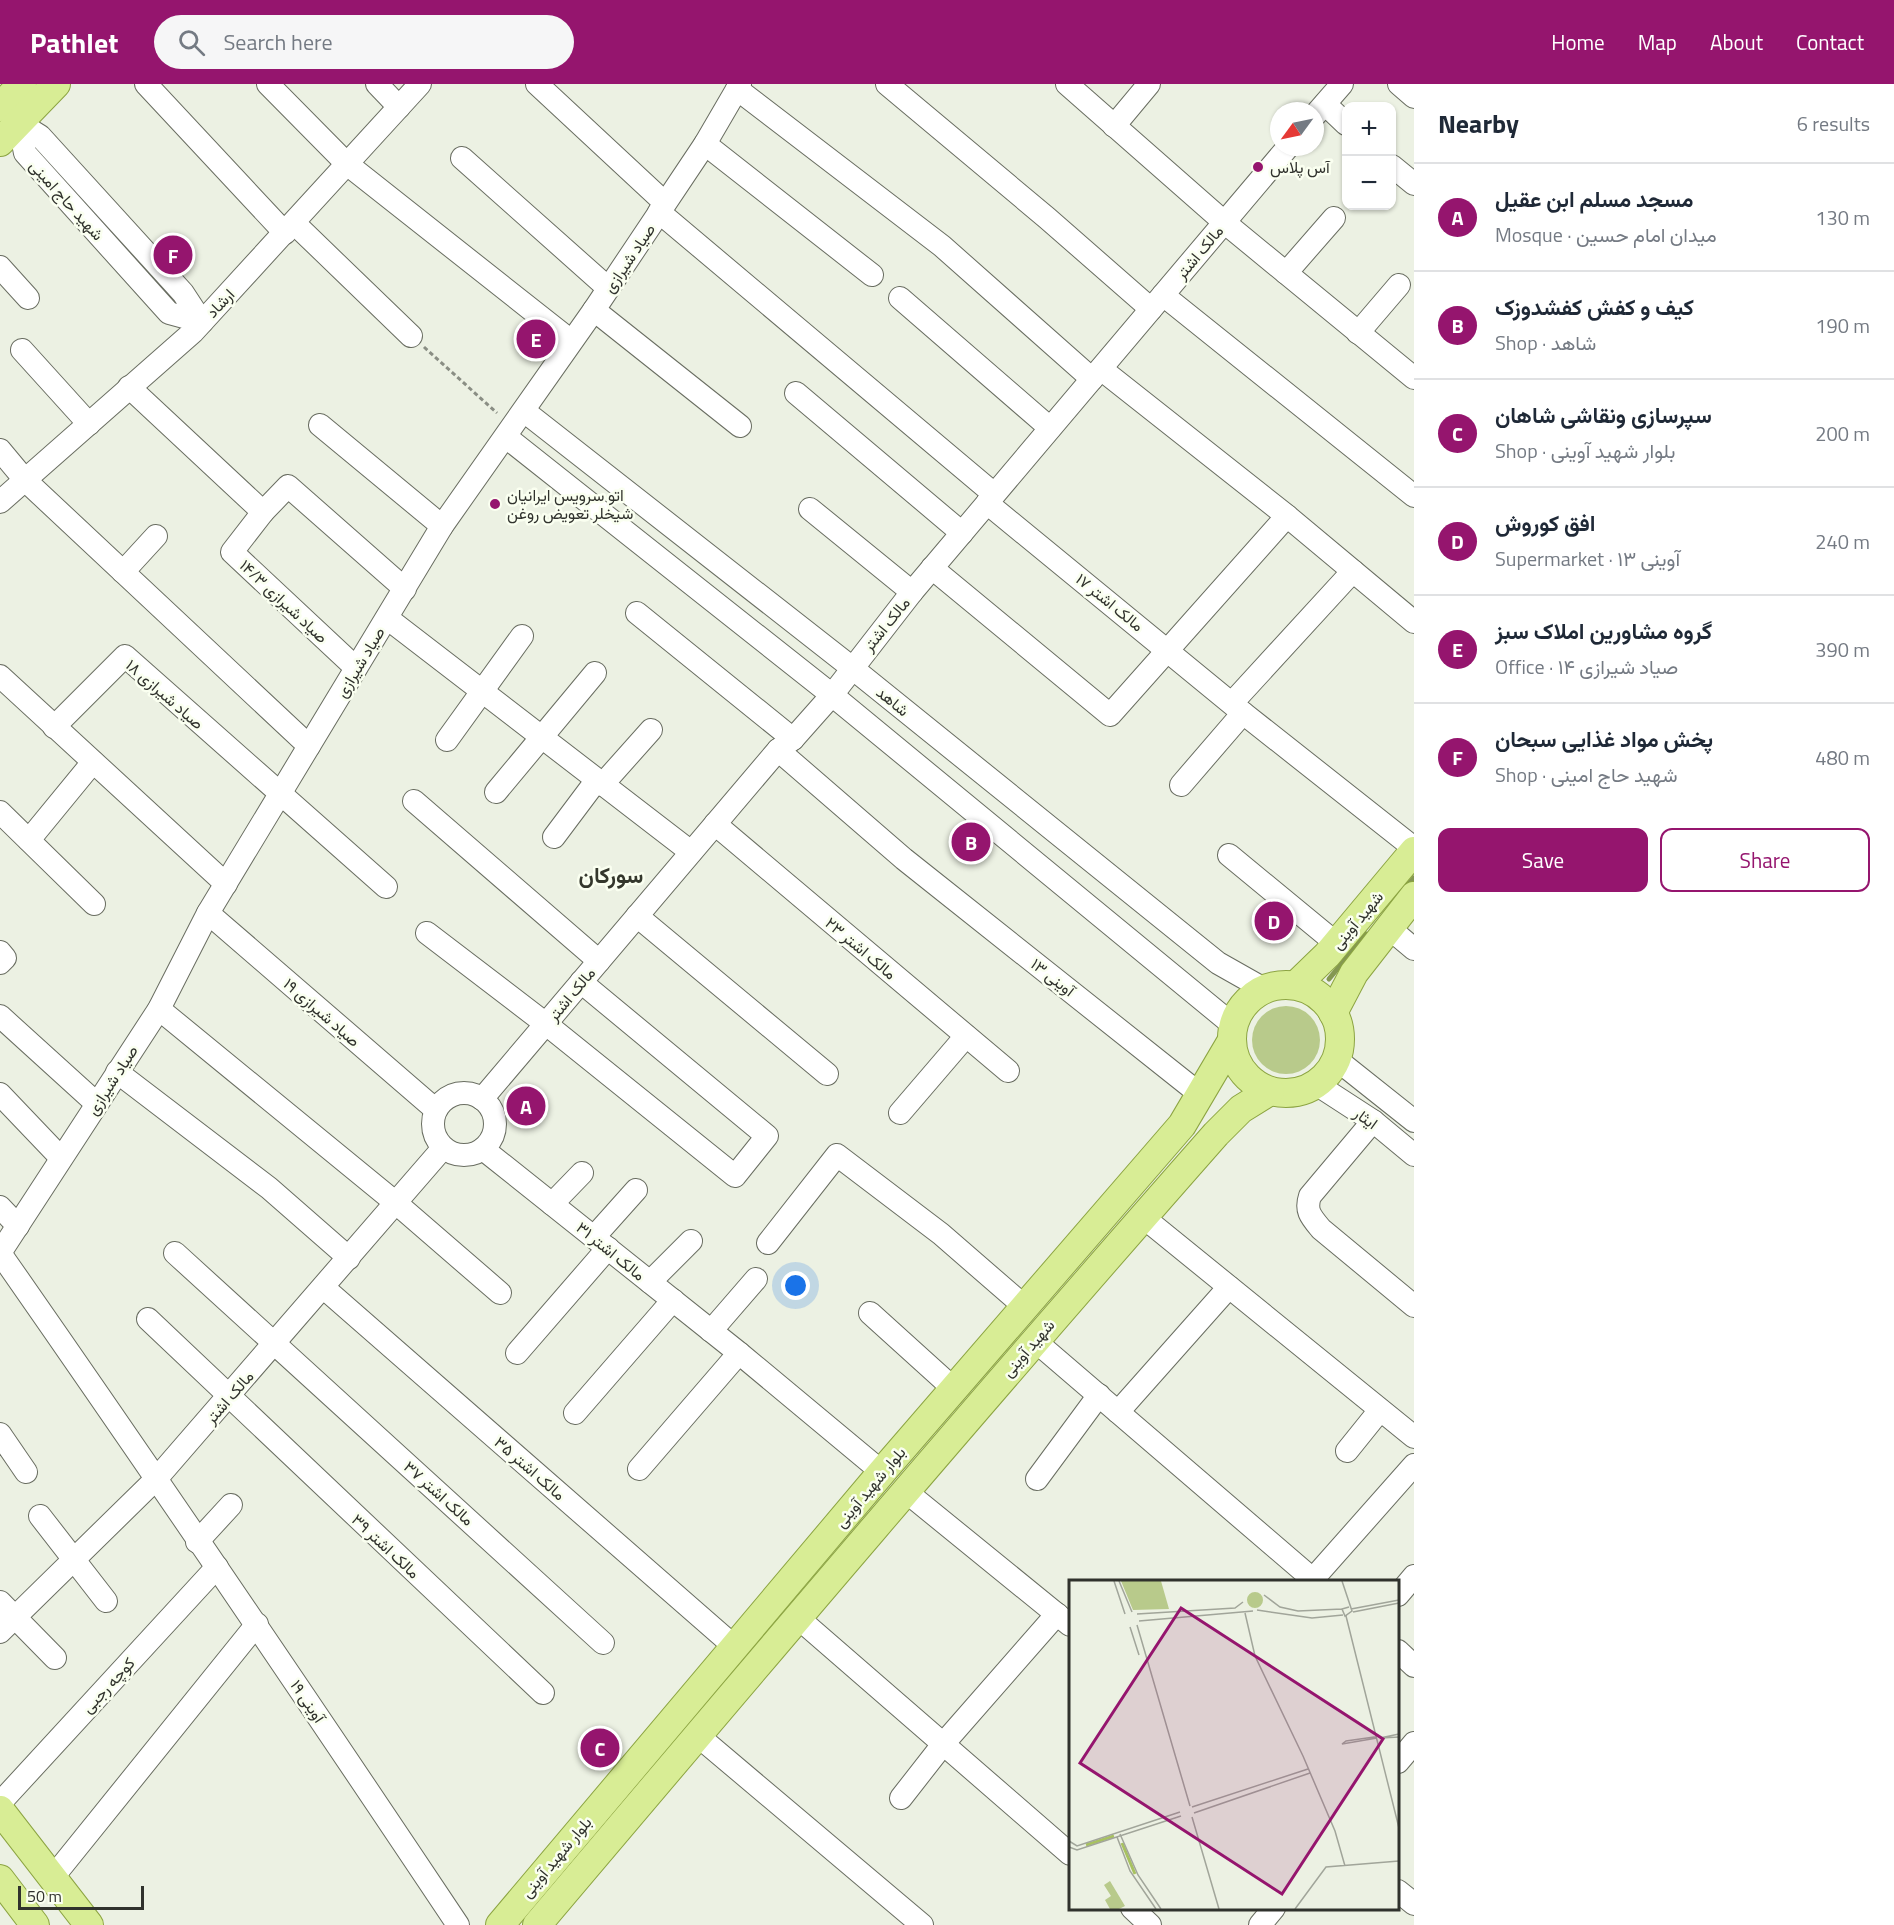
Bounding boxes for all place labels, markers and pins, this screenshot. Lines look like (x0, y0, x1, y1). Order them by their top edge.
place label: آس پلاس (1270, 155, 1331, 179)
marker: آس پلاس (1251, 160, 1265, 174)
pin: F (154, 232, 192, 278)
pin: E (516, 316, 556, 362)
place label: اتو سرویس ایرانیان شیخلر تعویض روغن (507, 483, 633, 525)
marker: اتو سرویس ایرانیان شیخلر تعویض روغن (488, 497, 502, 511)
pin: B (952, 820, 990, 864)
pin: D (1254, 898, 1294, 944)
pin: A (506, 1084, 546, 1128)
pin: C (580, 1726, 620, 1770)

